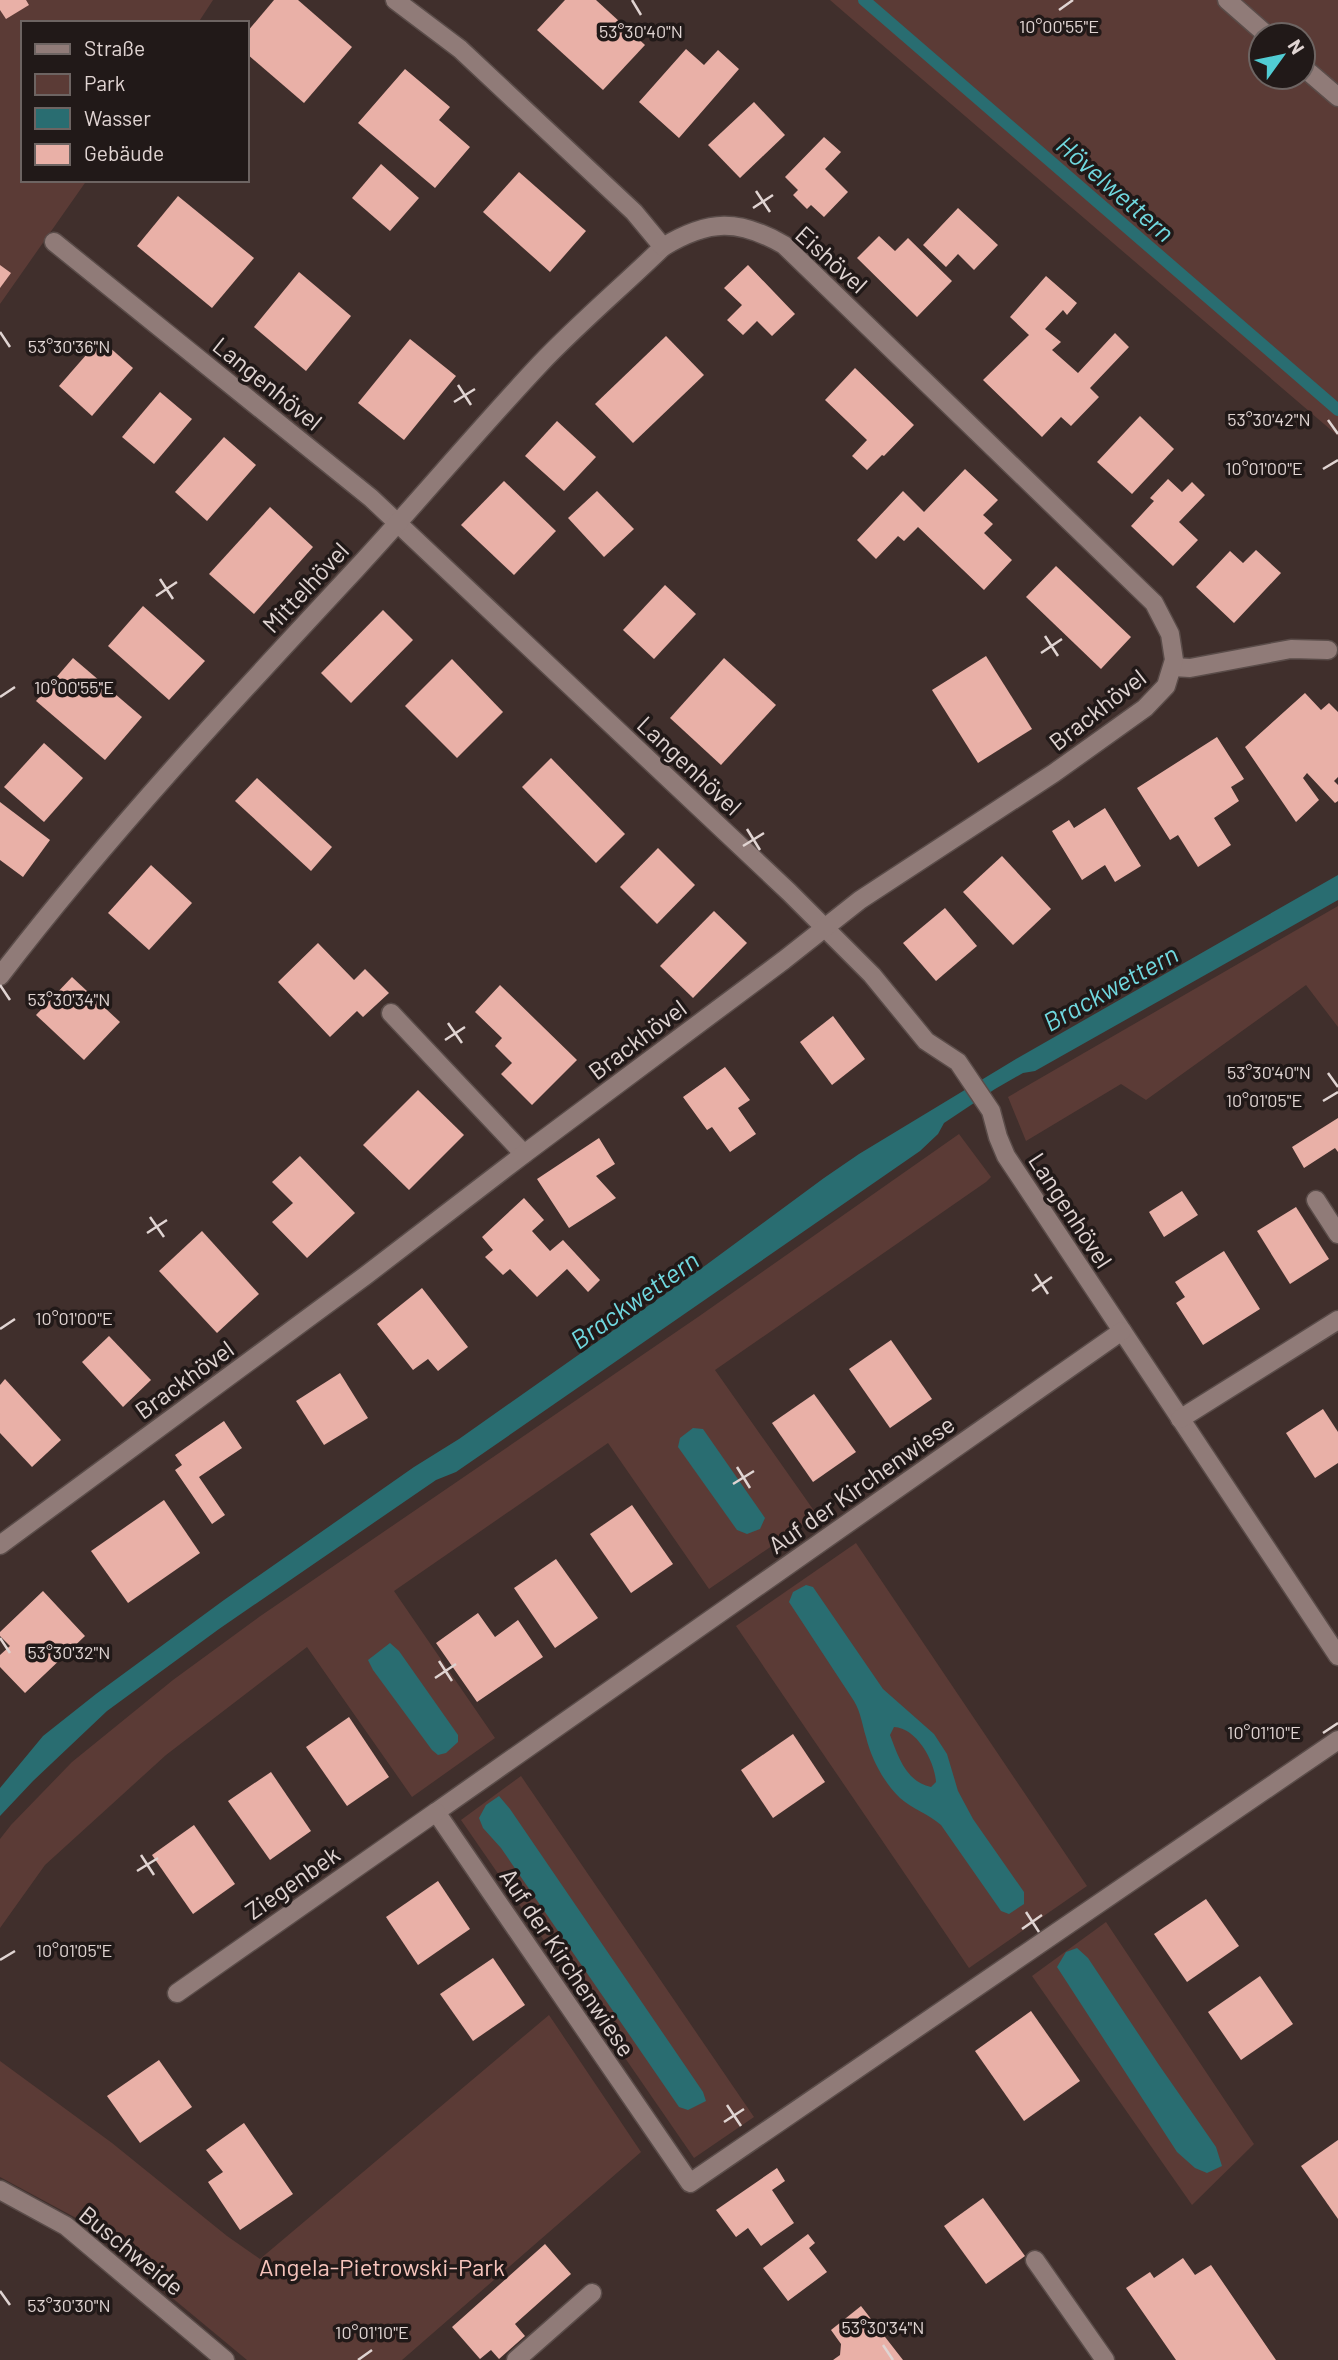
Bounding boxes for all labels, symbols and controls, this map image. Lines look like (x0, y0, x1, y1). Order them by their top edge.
text: 10°00'55"E (1019, 15, 1099, 37)
text: 53°30'40"N (599, 20, 683, 42)
legend (21, 21, 248, 182)
north arrow (1247, 21, 1317, 91)
text: Straße (84, 35, 145, 60)
text: N (1284, 35, 1310, 58)
text: Park (84, 70, 125, 95)
text: Wasser (84, 105, 151, 130)
water label: Hövelwettern (1051, 129, 1181, 247)
text: Gebäude (84, 140, 164, 165)
street label: Eishövel (790, 219, 874, 299)
street label: Langenhövel (208, 330, 328, 436)
text: 53°30'36"N (28, 335, 110, 357)
text: 53°30'42"N (1227, 408, 1311, 430)
text: 10°01'00"E (1225, 457, 1303, 479)
street label: Mittelhövel (256, 536, 354, 638)
street label: Brackhövel (1043, 662, 1151, 756)
text: 10°00'55"E (34, 676, 114, 698)
street label: Langenhövel (632, 709, 748, 821)
water label: Brackwettern (1037, 937, 1183, 1037)
text: 53°30'34"N (27, 988, 111, 1010)
street label: Brackhövel (582, 993, 692, 1085)
text: 53°30'40"N (1227, 1061, 1311, 1083)
text: 10°01'05"E (1226, 1089, 1302, 1111)
street label: Langenhövel (1023, 1147, 1119, 1273)
water label: Brackwettern (564, 1243, 704, 1355)
text: 10°01'00"E (35, 1307, 113, 1329)
street label: Brackhövel (129, 1333, 239, 1425)
street label: Auf der Kirchenwiese (762, 1409, 960, 1559)
text: 53°30'32"N (27, 1641, 111, 1663)
text: 10°01'10"E (1227, 1721, 1301, 1743)
street label: Ziegenbek (239, 1839, 345, 1925)
street label: Auf der Kirchenwiese (494, 1862, 642, 2062)
text: 10°01'05"E (36, 1939, 112, 1961)
street label: Buschweide (74, 2199, 190, 2301)
park label: Angela-Pietrowski-Park (259, 2252, 505, 2281)
text: 53°30'30"N (27, 2294, 111, 2316)
text: 53°30'34"N (841, 2316, 925, 2338)
text: 10°01'10"E (335, 2321, 409, 2343)

